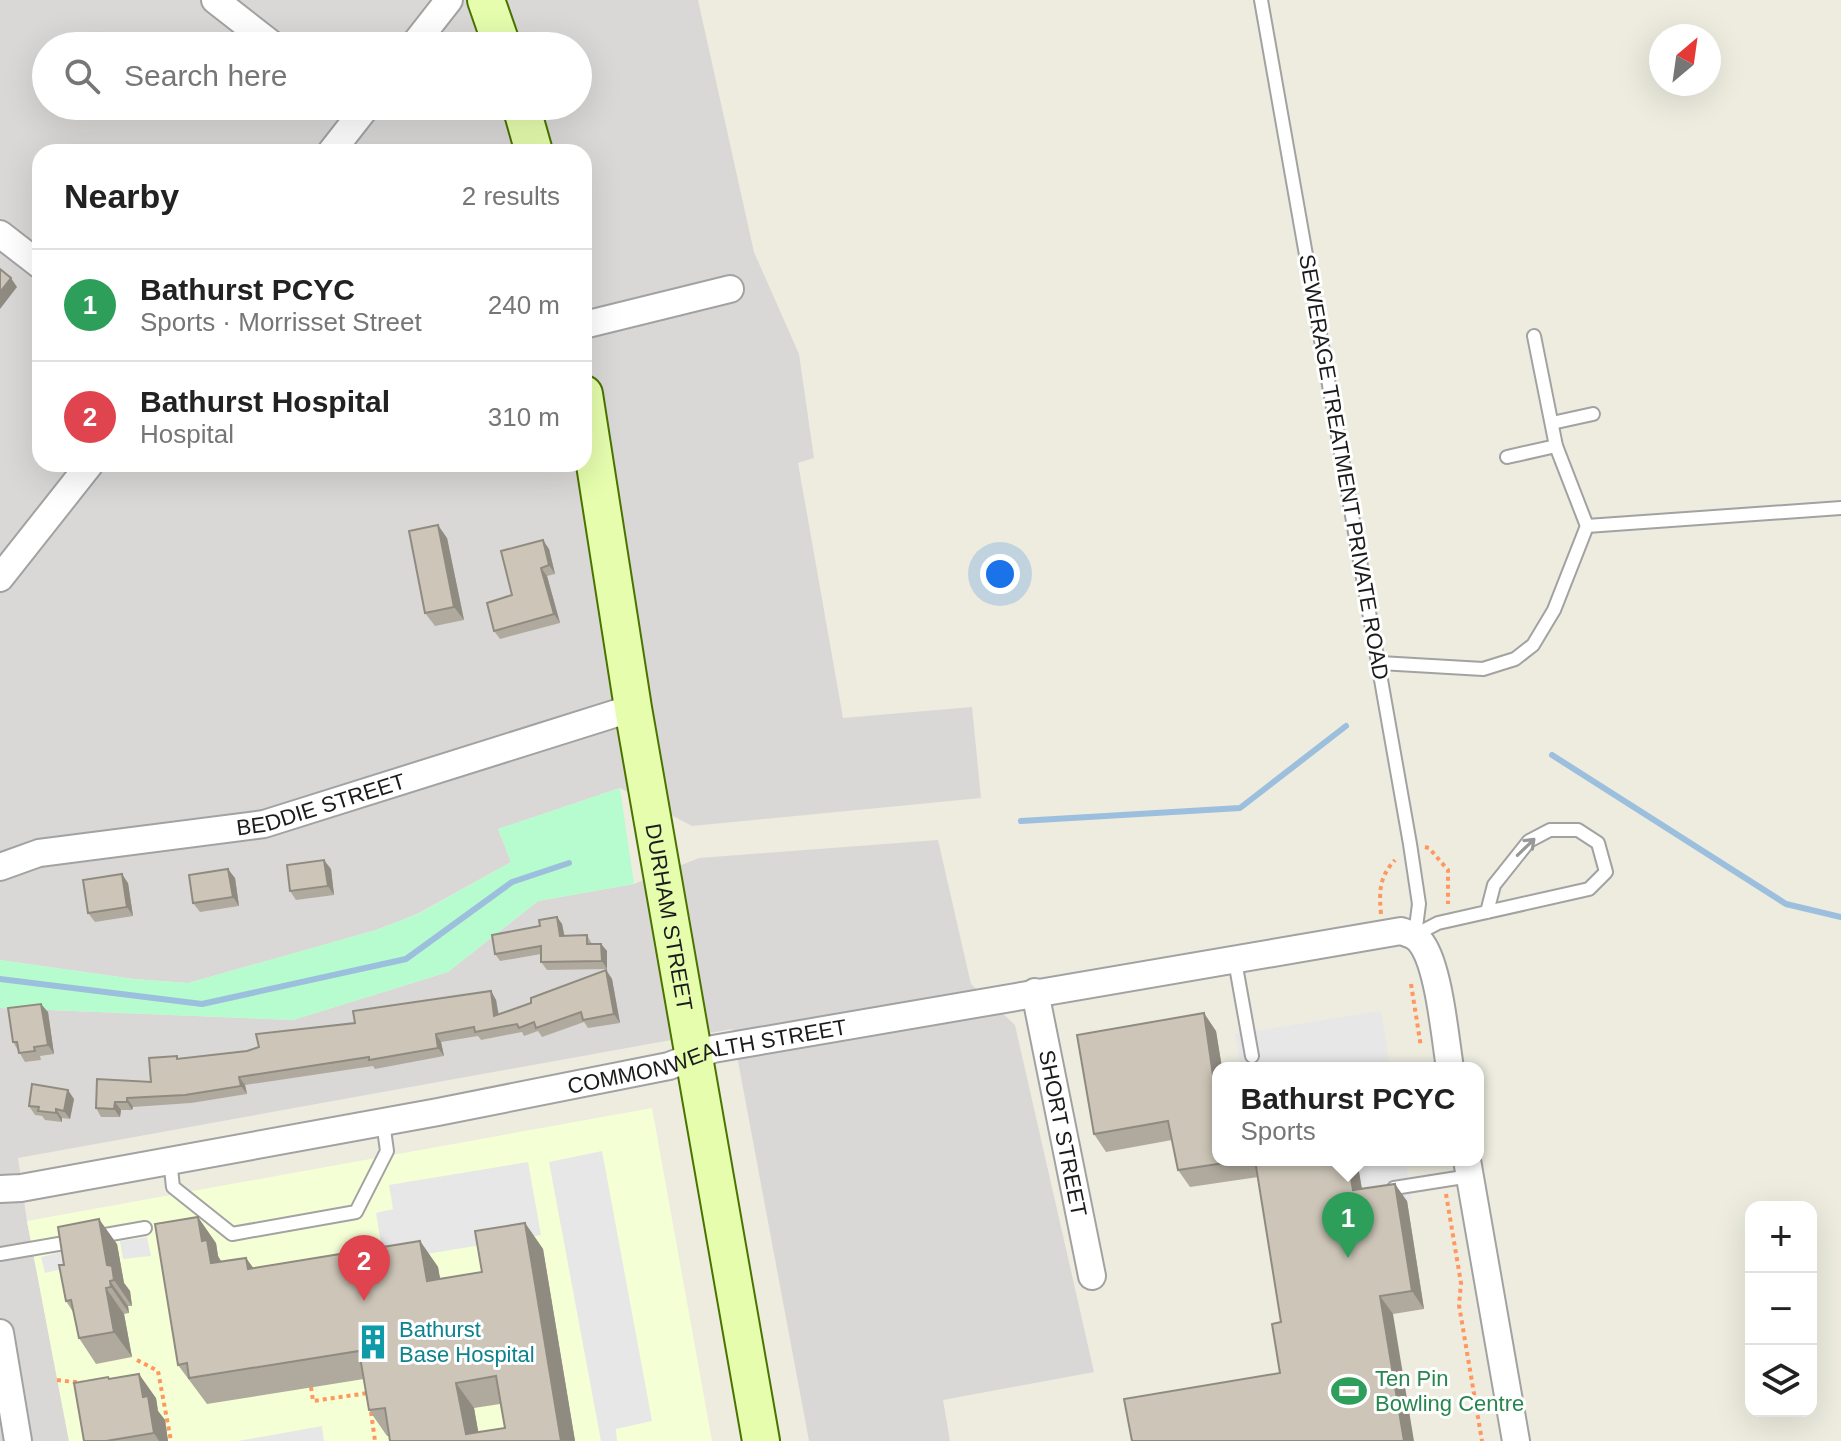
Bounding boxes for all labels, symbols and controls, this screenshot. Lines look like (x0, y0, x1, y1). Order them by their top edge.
north arrow (1649, 24, 1721, 96)
search box (32, 32, 592, 120)
icon: search (60, 54, 104, 98)
text: Search here (124, 59, 287, 92)
text: Nearby (64, 177, 179, 215)
text: 2 results (462, 181, 560, 211)
street label: SEWERAGE TREATMENT PRIVATE ROAD (1294, 252, 1394, 682)
text: Bathurst PCYC (140, 273, 355, 306)
text: 1 (83, 290, 97, 320)
text: 240 m (488, 290, 560, 320)
text: Sports · Morrisset Street (140, 307, 422, 337)
text: Bathurst Hospital (140, 385, 390, 418)
text: 2 (83, 402, 97, 432)
text: 310 m (488, 402, 560, 432)
text: Hospital (140, 419, 234, 449)
your location (980, 554, 1020, 594)
street label: BEDDIE STREET (235, 768, 408, 840)
street label: DURHAM STREET (641, 822, 698, 1013)
one-way arrow (1516, 838, 1536, 857)
street label: COMMONWEALTH STREET (565, 1014, 848, 1098)
street label: SHORT STREET (1034, 1048, 1092, 1219)
popup (1212, 1062, 1484, 1166)
text: Bathurst PCYC (1240, 1082, 1456, 1115)
text: Sports (1240, 1116, 1316, 1146)
pin: 1 (1322, 1192, 1374, 1258)
map controls (1745, 1201, 1817, 1417)
button: + (1745, 1201, 1817, 1273)
pin: 2 (338, 1235, 390, 1301)
button: − (1745, 1273, 1817, 1345)
place label: Bathurst Base Hospital (399, 1317, 535, 1367)
building icon: Bathurst Base Hospital (354, 1323, 392, 1361)
button: layers (1745, 1345, 1817, 1417)
place label: Ten Pin Bowling Centre (1375, 1366, 1524, 1416)
sports icon: Ten Pin Bowling Centre (1330, 1372, 1368, 1410)

